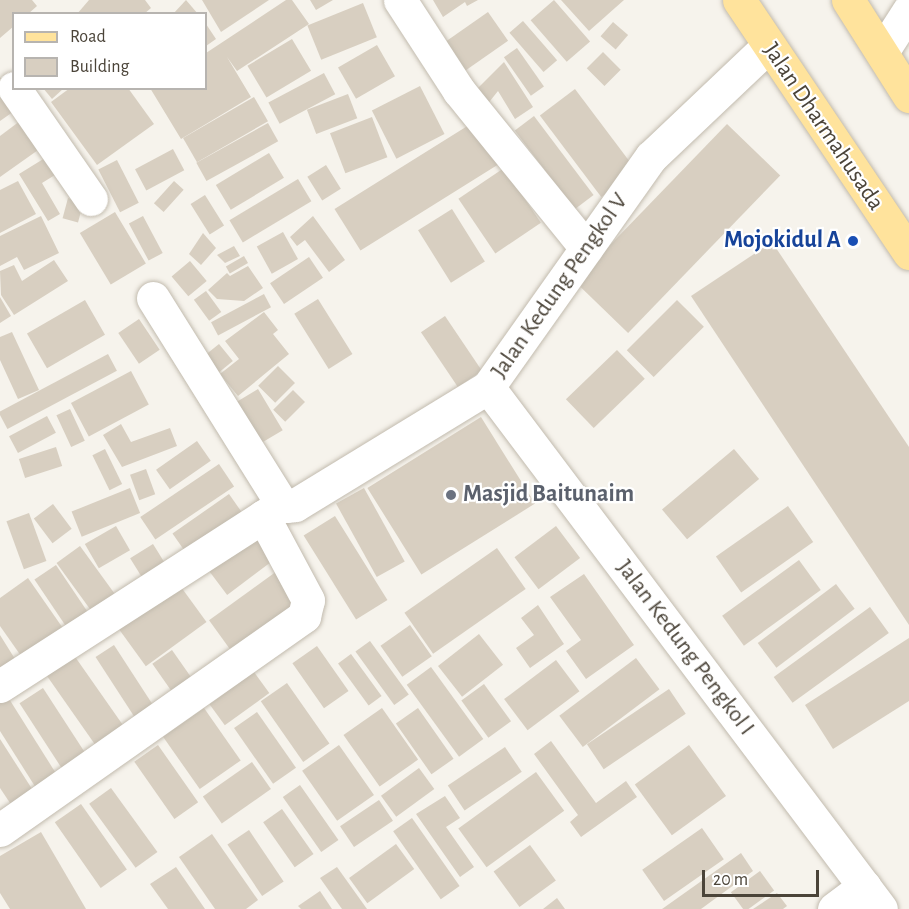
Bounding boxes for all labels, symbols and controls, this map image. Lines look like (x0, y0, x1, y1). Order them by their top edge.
legend (12, 12, 207, 90)
text: Road (70, 28, 106, 46)
street label: Jalan Dharmahusada (756, 38, 890, 216)
text: Building (70, 58, 129, 76)
street label: Jalan Kedung Pengkol V (485, 188, 635, 384)
place label: Mojokidul A (724, 227, 841, 255)
marker: Mojokidul A (846, 234, 860, 248)
place label: Masjid Baitunaim (463, 481, 634, 509)
marker: Masjid Baitunaim (444, 488, 458, 502)
street label: Jalan Kedung Pengkol I (610, 554, 760, 742)
scale bar (705, 858, 822, 896)
text: 20 m (713, 871, 748, 889)

